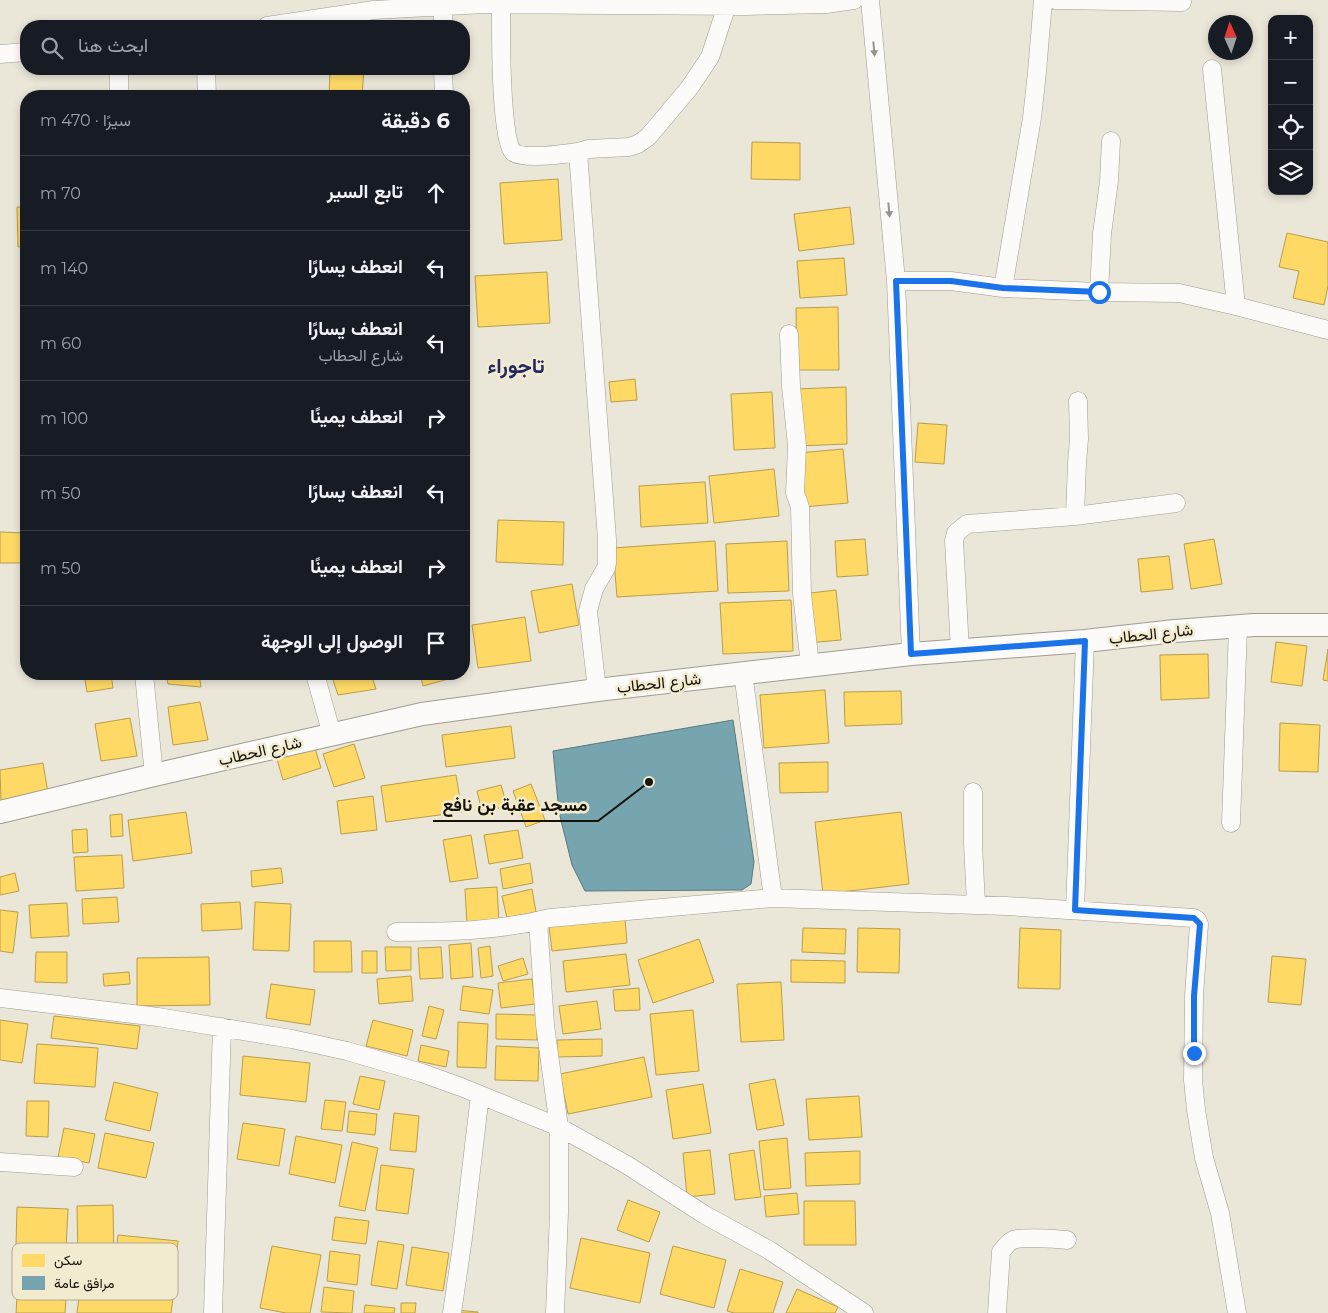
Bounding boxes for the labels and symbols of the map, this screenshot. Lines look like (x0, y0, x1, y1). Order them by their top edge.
north arrow (1208, 15, 1253, 60)
one-way arrow (870, 41, 878, 57)
one-way arrow (886, 203, 894, 219)
route start (1088, 281, 1111, 304)
district label: تاجوراء (487, 353, 545, 379)
street label: شارع الحطاب (1108, 620, 1194, 650)
street label: شارع الحطاب (616, 669, 702, 699)
street label: شارع الحطاب (217, 732, 304, 772)
callout: مسجد عقبة بن نافع (433, 788, 598, 821)
text: مسجد عقبة بن نافع (443, 794, 588, 817)
route end (1183, 1042, 1206, 1065)
legend (12, 1243, 178, 1300)
text: سكن (54, 1251, 82, 1269)
text: مرافق عامة (54, 1274, 115, 1292)

